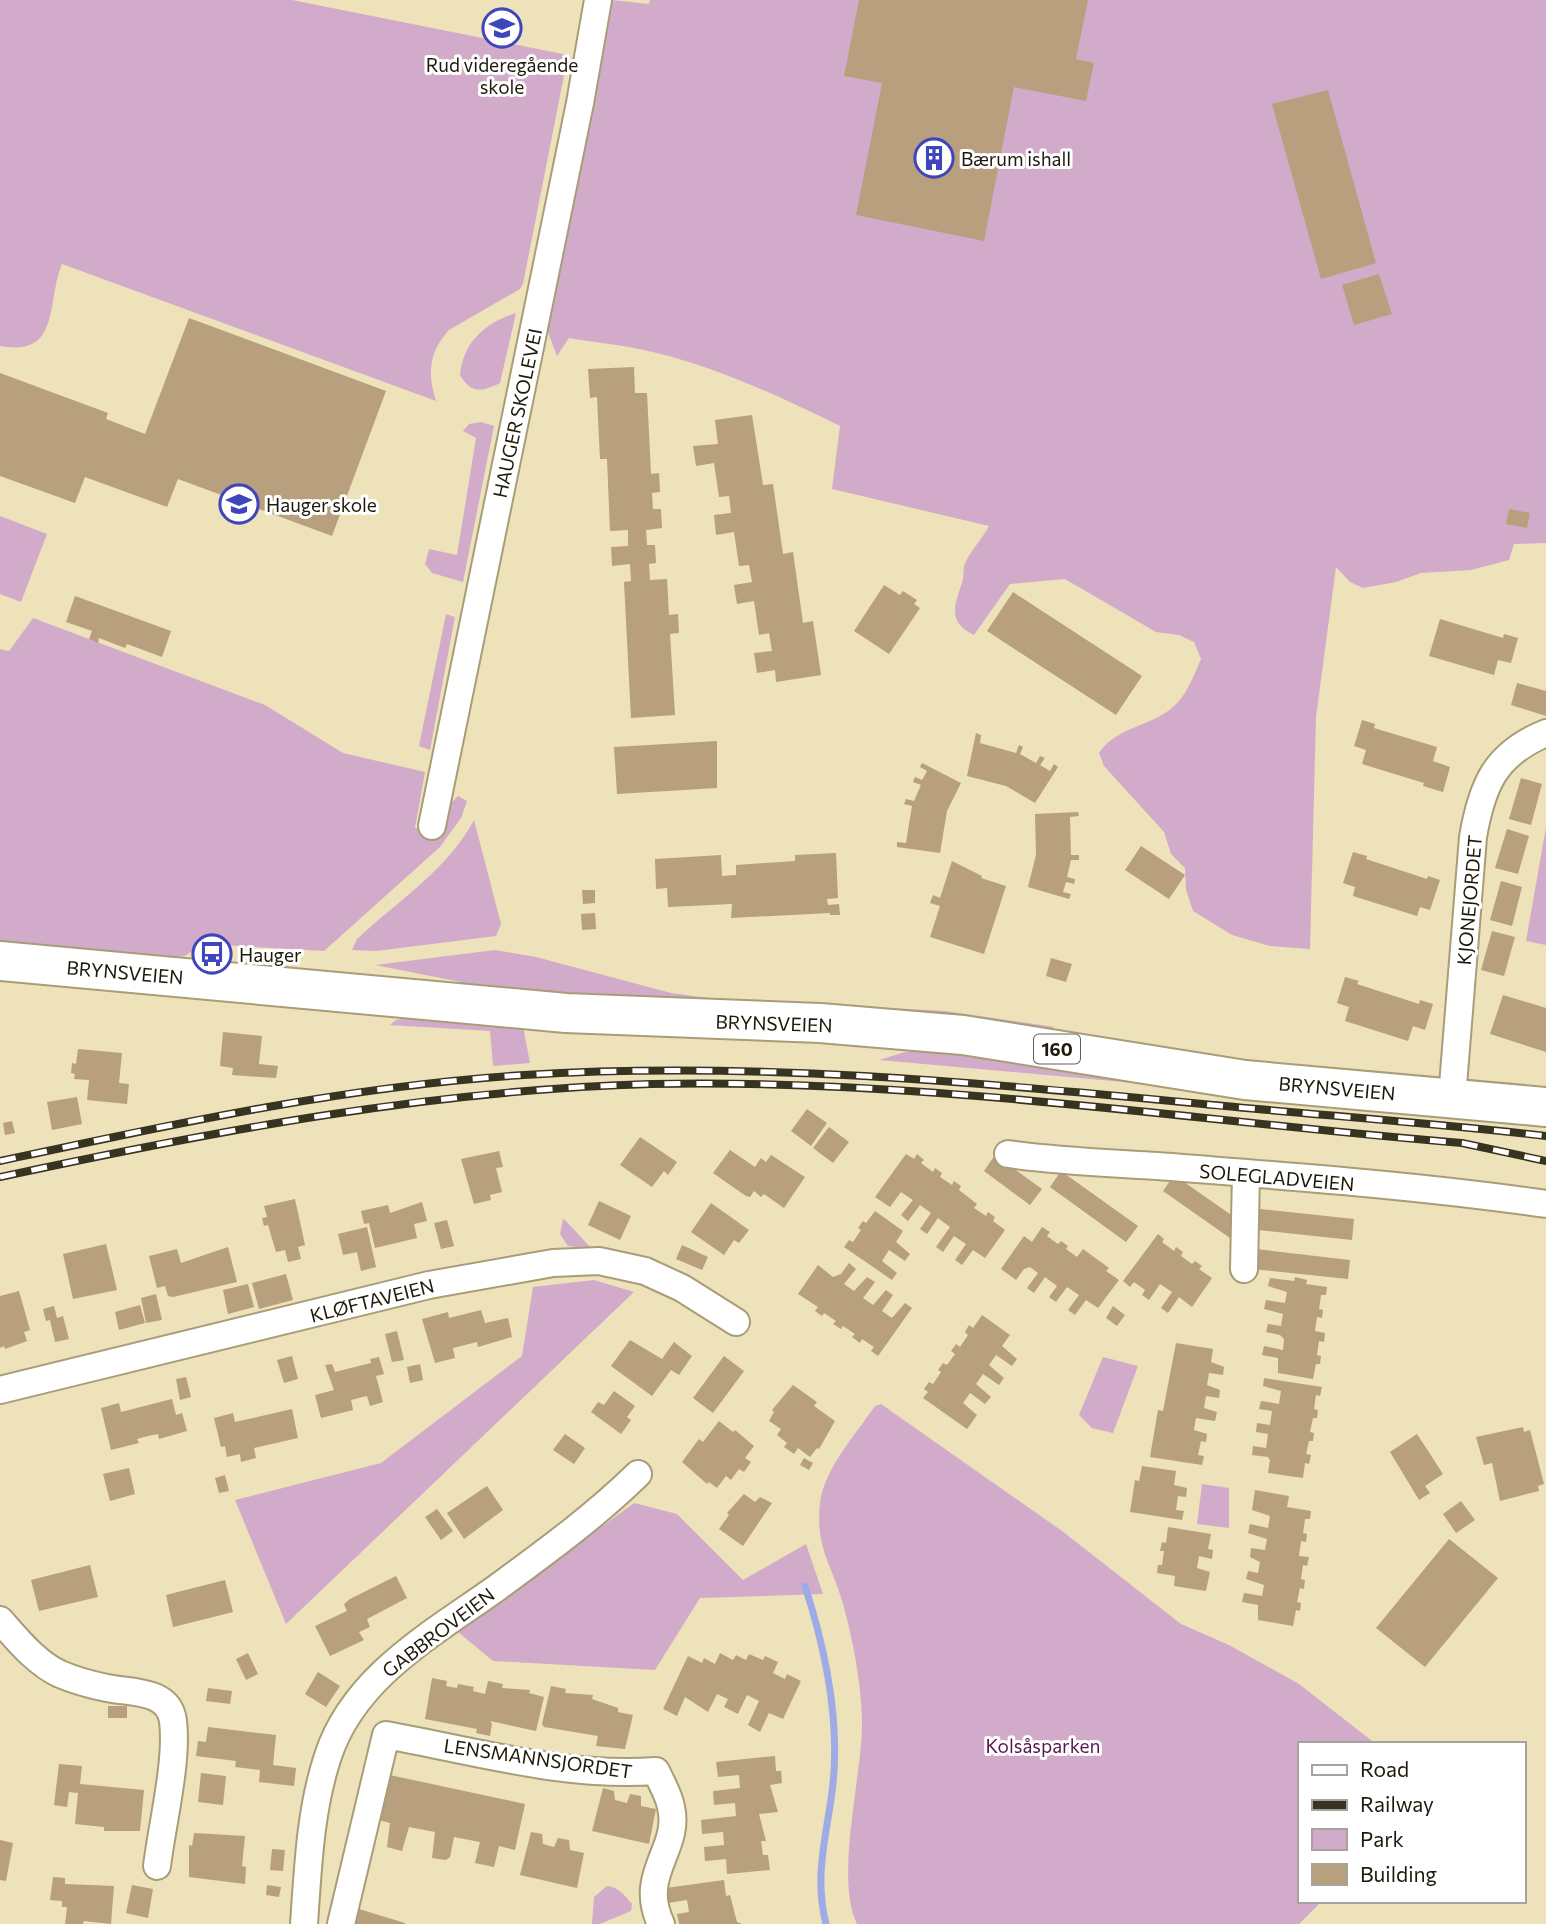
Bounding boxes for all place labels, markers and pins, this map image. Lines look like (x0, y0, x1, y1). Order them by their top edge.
school or university icon: Rud videregående skole (481, 7, 523, 49)
place label: Rud videregående skole (426, 53, 578, 98)
building icon: Bærum ishall (913, 137, 955, 179)
place label: Bærum ishall (961, 147, 1071, 170)
school or university icon: Hauger skole (218, 483, 260, 525)
place label: Hauger skole (266, 493, 377, 516)
bus stop icon: Hauger (191, 933, 233, 975)
place label: Hauger (239, 943, 302, 966)

